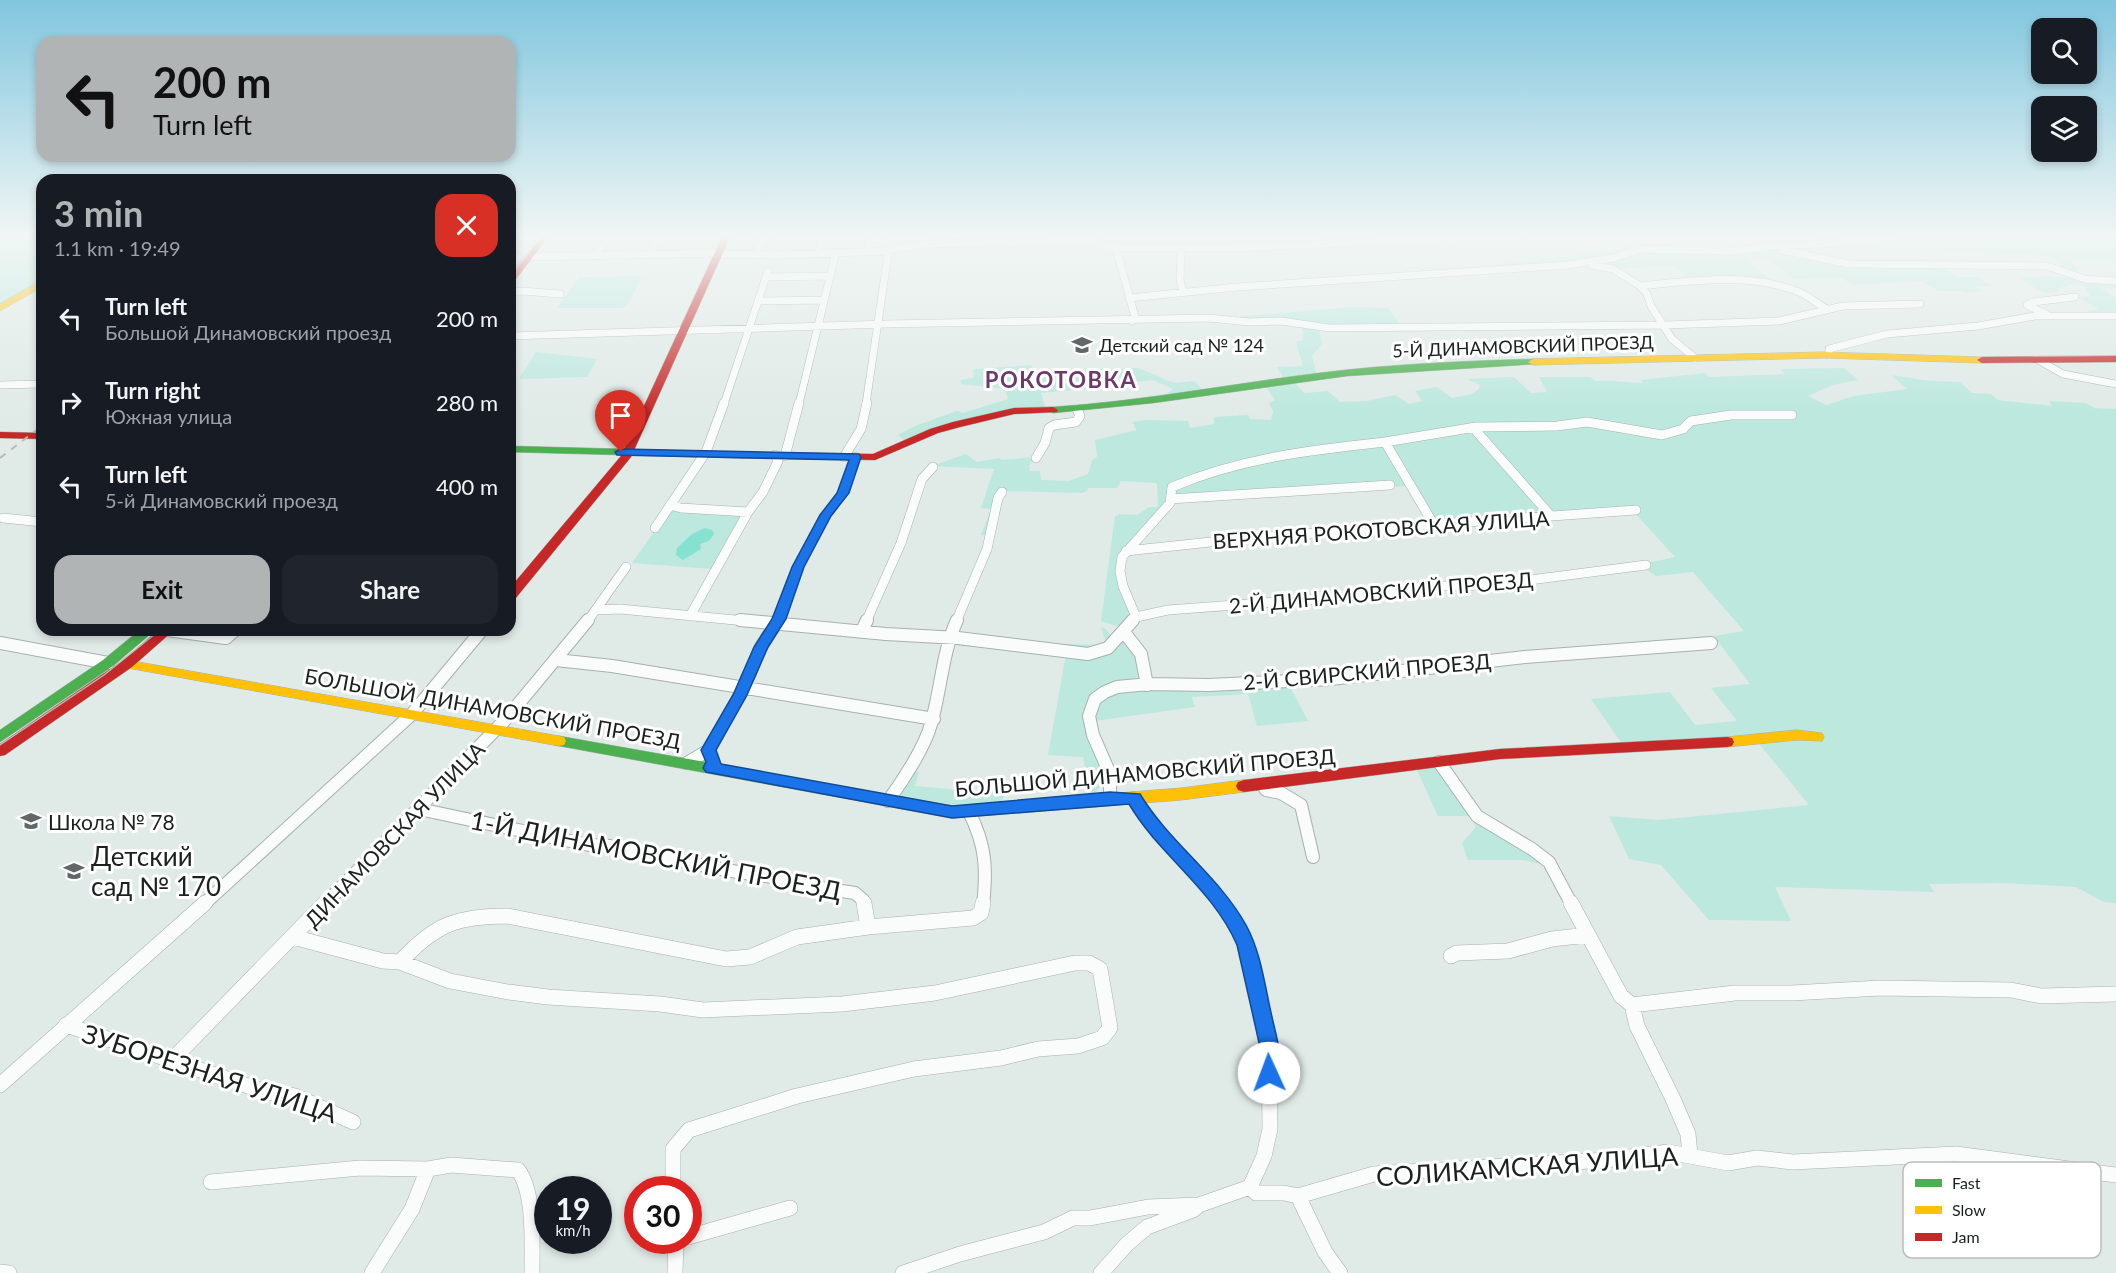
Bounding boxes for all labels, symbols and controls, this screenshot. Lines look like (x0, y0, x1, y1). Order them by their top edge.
map controls (2031, 18, 2097, 162)
button: search (2031, 18, 2097, 84)
text: 200 m (153, 57, 271, 107)
icon: left (54, 60, 132, 138)
button: layers (2031, 96, 2097, 162)
text: Turn left (153, 108, 252, 141)
text: 3 min (54, 191, 143, 235)
button: close (435, 194, 498, 257)
text: 1.1 km · 19:49 (54, 236, 181, 260)
text: Turn left (105, 293, 187, 320)
icon: left (54, 302, 87, 335)
text: 200 m (436, 305, 498, 332)
text: Большой Динамовский проезд (105, 320, 391, 344)
street label: 5-Й ДИНАМОВСКИЙ ПРОЕЗД (1392, 330, 1654, 362)
school or university icon: Детский сад № 124 (1070, 333, 1094, 357)
place label: Детский сад № 124 (1099, 334, 1264, 356)
district label: РОКОТОВКА (985, 366, 1137, 393)
text: Turn right (105, 377, 200, 404)
icon: right (54, 386, 87, 419)
text: 280 m (436, 389, 498, 416)
pin (595, 390, 646, 452)
icon: arrive (604, 399, 637, 432)
text: Южная улица (105, 404, 232, 428)
text: Turn left (105, 461, 187, 488)
icon: left (54, 470, 87, 503)
text: 400 m (436, 473, 498, 500)
text: 5-й Динамовский проезд (105, 488, 338, 512)
street label: ВЕРХНЯЯ РОКОТОВСКАЯ УЛИЦА (1212, 505, 1551, 553)
button: Exit (54, 555, 270, 624)
button: Share (282, 555, 498, 624)
street label: 2-Й ДИНАМОВСКИЙ ПРОЕЗД (1228, 566, 1534, 618)
street label: 2-Й СВИРСКИЙ ПРОЕЗД (1242, 648, 1492, 694)
street label: БОЛЬШОЙ ДИНАМОВСКИЙ ПРОЕЗД (303, 663, 683, 753)
street label: ДИНАМОВСКАЯ УЛИЦА (299, 736, 490, 932)
street label: БОЛЬШОЙ ДИНАМОВСКИЙ ПРОЕЗД (954, 743, 1336, 801)
street label: 1-Й ДИНАМОВСКИЙ ПРОЕЗД (468, 803, 844, 907)
school or university icon: Школа № 78 (19, 809, 43, 833)
place label: Школа № 78 (48, 809, 175, 834)
place label: Детский сад № 170 (91, 840, 221, 902)
school or university icon: Детский сад № 170 (62, 859, 86, 883)
street label: ЗУБОРЕЗНАЯ УЛИЦА (78, 1017, 342, 1129)
position arrow (1237, 1041, 1301, 1105)
street label: СОЛИКАМСКАЯ УЛИЦА (1375, 1139, 1680, 1193)
legend (1903, 1162, 2101, 1258)
text: Fast (1952, 1173, 1981, 1192)
speed limit sign: 30 (624, 1176, 702, 1254)
text: 19 (556, 1190, 590, 1226)
text: Slow (1952, 1200, 1986, 1219)
text: km/h (555, 1221, 591, 1239)
text: Jam (1952, 1227, 1980, 1246)

